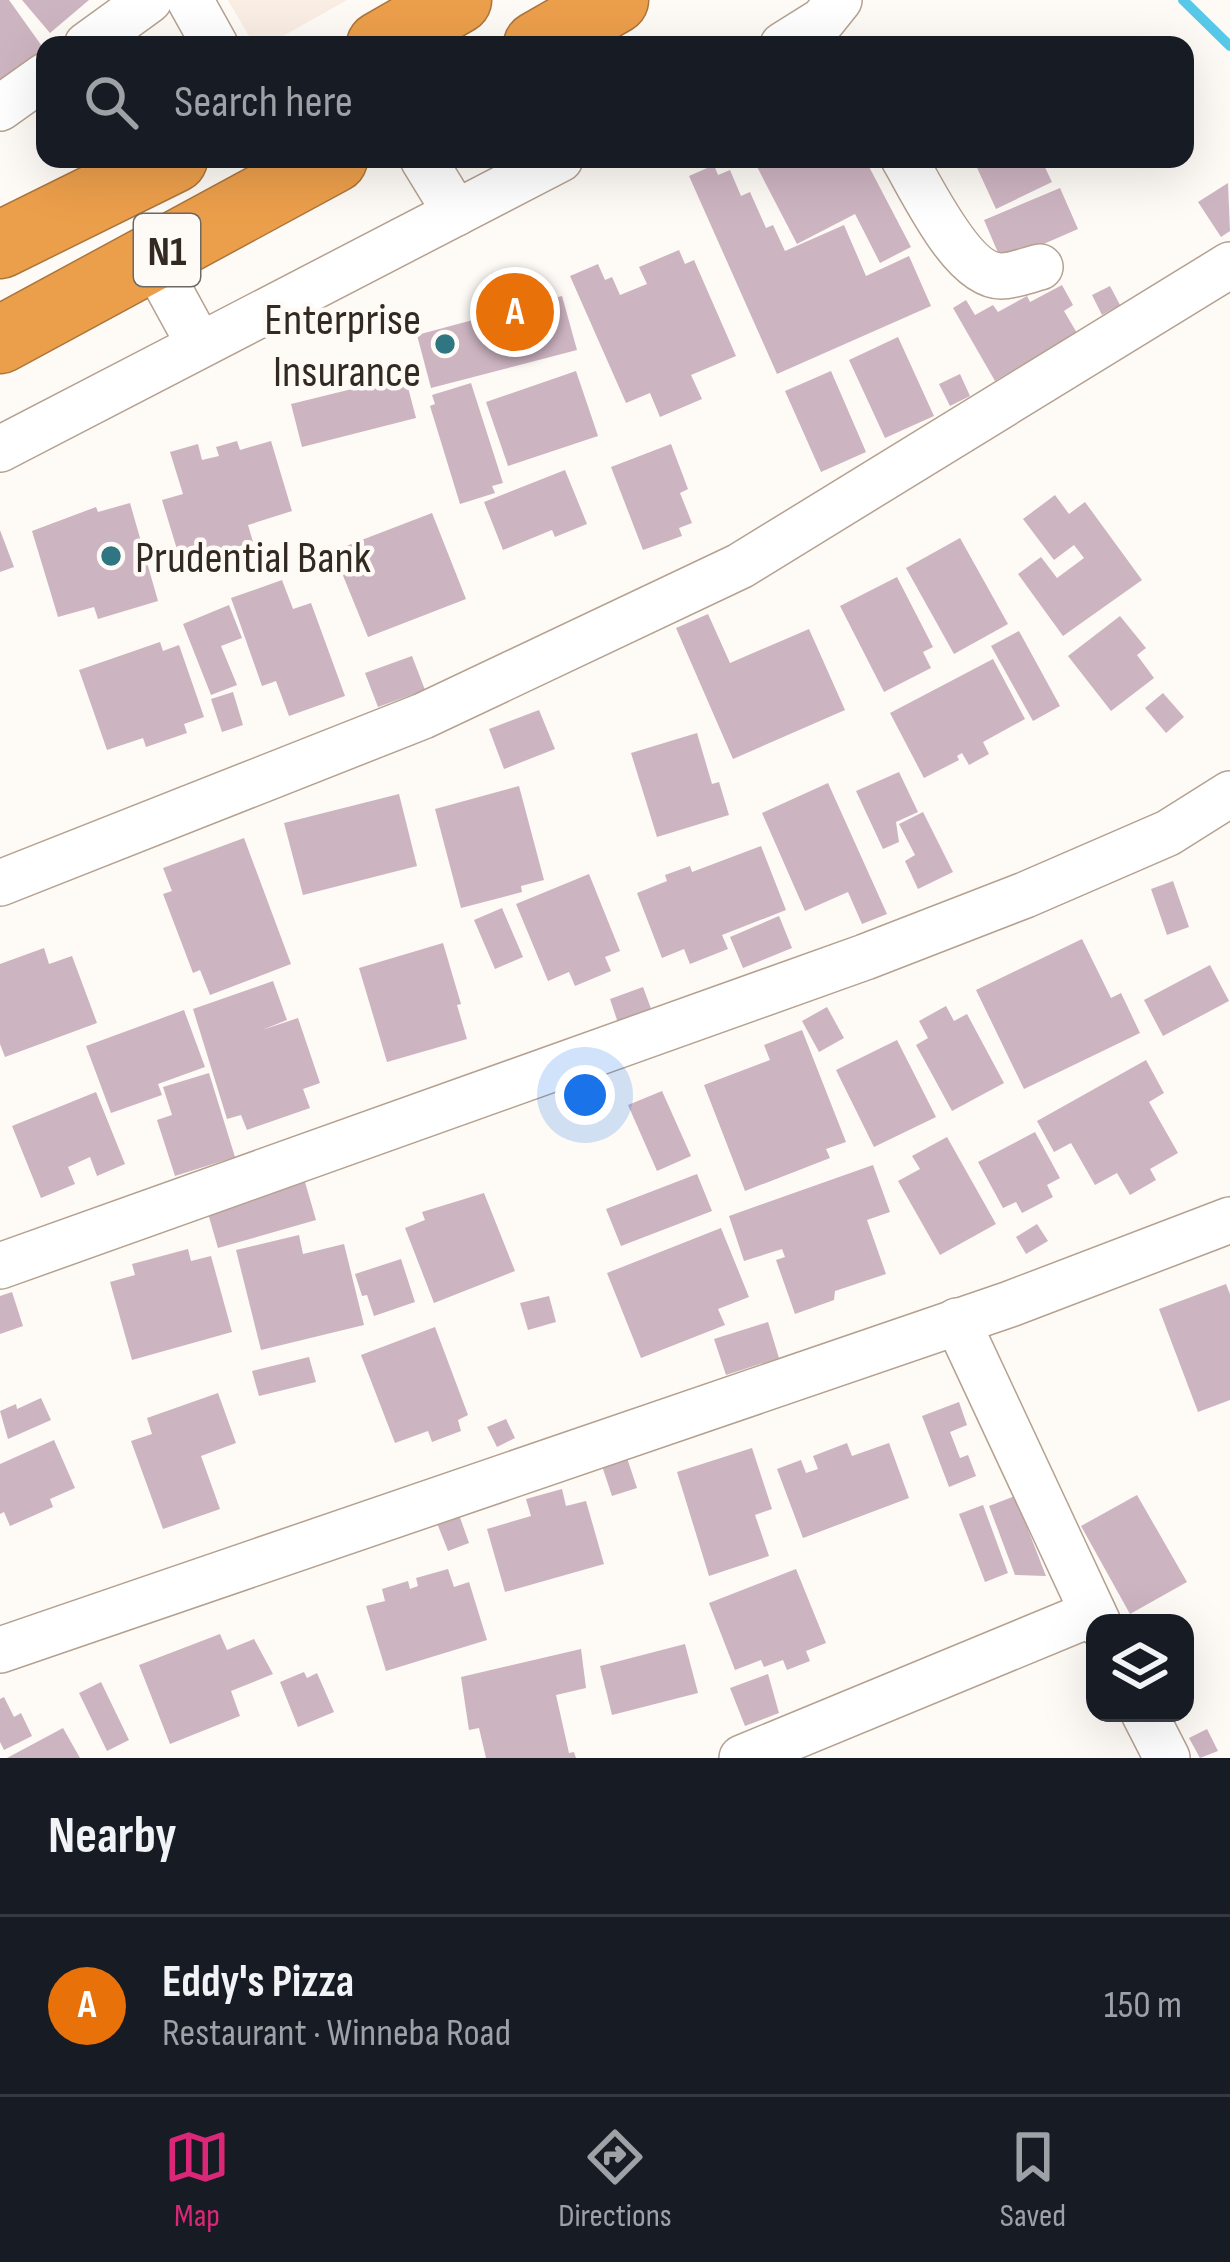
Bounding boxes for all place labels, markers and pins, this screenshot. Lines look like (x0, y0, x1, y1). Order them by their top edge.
pin: A (476, 267, 554, 357)
place label: Enterprise Insurance (264, 293, 421, 400)
marker: Enterprise Insurance (432, 331, 458, 357)
place label: Prudential Bank (135, 531, 371, 586)
marker: Prudential Bank (98, 543, 124, 569)

